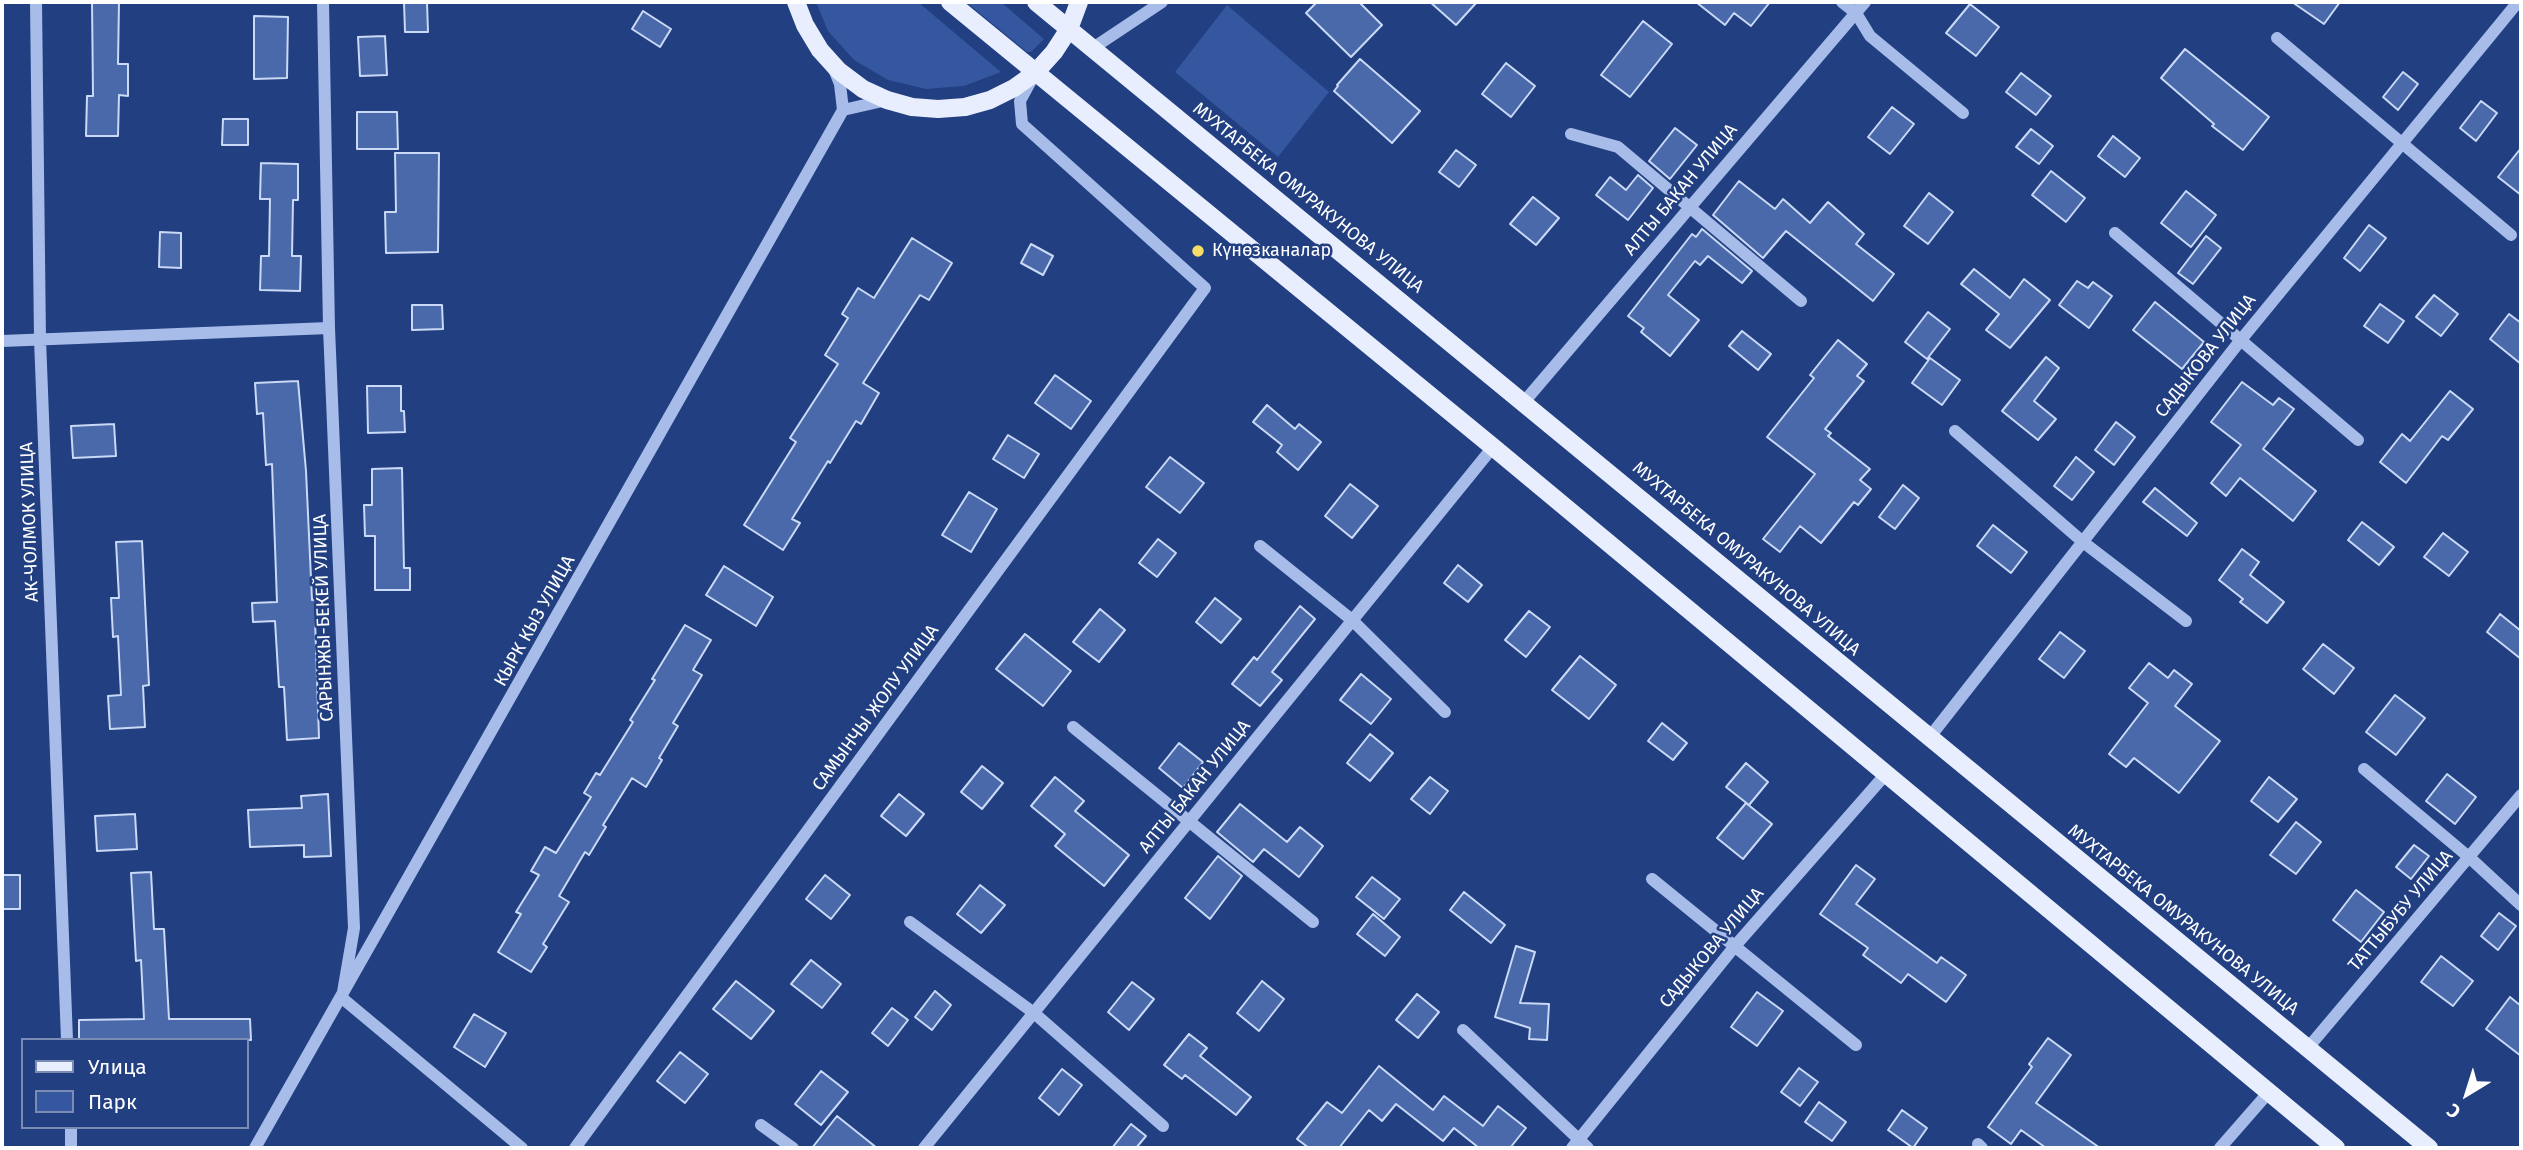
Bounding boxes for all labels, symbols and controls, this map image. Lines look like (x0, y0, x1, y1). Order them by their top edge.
street label: МУХТАРБЕКА ОМУРАКУНОВА УЛИЦА (1188, 98, 1428, 298)
street label: АЛТЫ БАКАН УЛИЦА (1620, 120, 1742, 260)
place label: Күнөзканалар (1212, 240, 1331, 262)
marker: Күнөзканалар (1190, 243, 1206, 259)
street label: САДЫКОВА УЛИЦА (2151, 290, 2261, 422)
street label: АК-ЧОЛМОК УЛИЦА (16, 442, 44, 602)
street label: МУХТАРБЕКА ОМУРАКУНОВА УЛИЦА (1628, 457, 1864, 661)
street label: САРЫНЖЫ-БЕКЕЙ УЛИЦА (310, 514, 338, 722)
street label: КЫРК КЫЗ УЛИЦА (490, 552, 580, 690)
street label: САМЫНЧЫ ЖОЛУ УЛИЦА (808, 620, 944, 796)
street label: АЛТЫ БАКАН УЛИЦА (1135, 716, 1255, 858)
street label: МУХТАРБЕКА ОМУРАКУНОВА УЛИЦА (2063, 820, 2303, 1020)
street label: ТАТТЫБУБУ УЛИЦА (2344, 846, 2458, 976)
street label: САДЫКОВА УЛИЦА (1655, 883, 1769, 1013)
legend (21, 1038, 248, 1129)
text: Улица (88, 1054, 147, 1080)
north arrow (2432, 1059, 2502, 1129)
text: Парк (88, 1089, 137, 1115)
text: С (2442, 1099, 2465, 1123)

